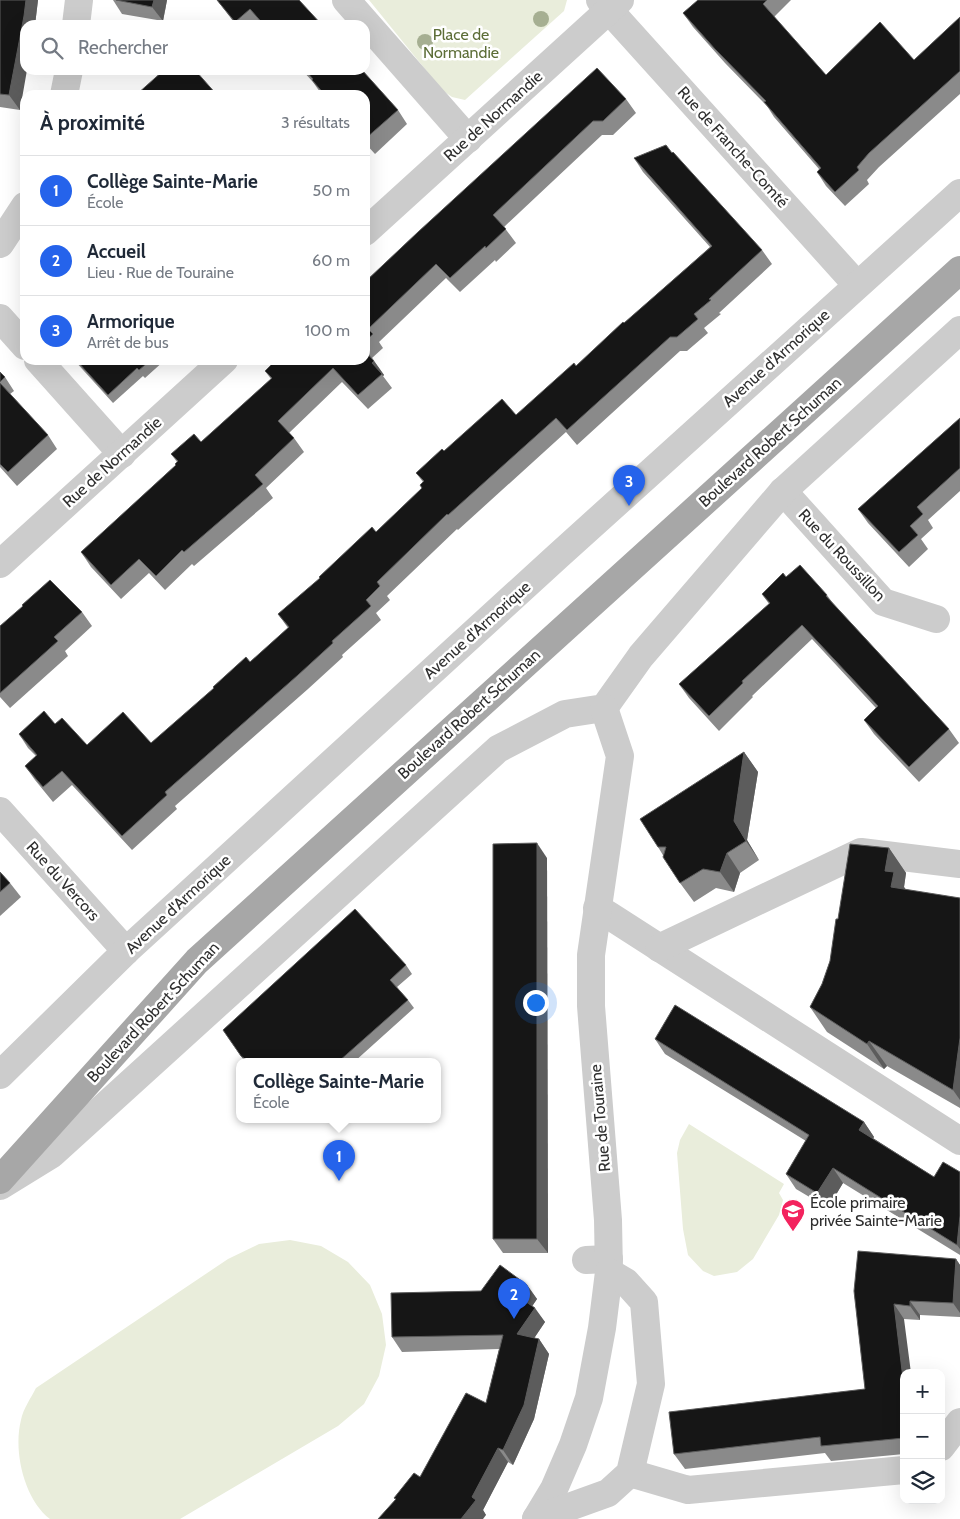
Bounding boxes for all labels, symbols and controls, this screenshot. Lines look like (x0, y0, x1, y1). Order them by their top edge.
search box (20, 20, 370, 75)
park label: Place de Normandie (423, 25, 499, 62)
icon: search (38, 34, 66, 62)
text: Rechercher (78, 36, 168, 59)
street label: Rue de Normandie (440, 67, 546, 165)
street label: Rue de Franche-Comté (674, 83, 792, 211)
text: À proximité (40, 110, 145, 135)
text: 3 résultats (281, 113, 350, 132)
text: Collège Sainte-Marie (87, 170, 258, 193)
text: 1 (53, 181, 59, 200)
text: 50 m (313, 181, 350, 200)
text: École (87, 193, 123, 212)
text: Accueil (87, 240, 146, 263)
text: 2 (52, 251, 60, 270)
text: 60 m (312, 251, 350, 270)
text: Lieu · Rue de Touraine (87, 263, 234, 282)
street label: Avenue d'Armorique (719, 305, 833, 411)
text: Armorique (87, 310, 174, 333)
text: 3 (52, 321, 60, 340)
text: 100 m (305, 321, 350, 340)
text: Arrêt de bus (87, 333, 169, 352)
street label: Boulevard Robert Schuman (695, 373, 845, 511)
street label: Rue de Normandie (59, 413, 165, 511)
pin: 3 (613, 465, 645, 506)
street label: Rue du Roussillon (795, 505, 890, 605)
street label: Avenue d'Armorique (420, 577, 534, 683)
street label: Boulevard Robert Schuman (394, 645, 544, 783)
street label: Rue du Vercors (22, 837, 104, 925)
street label: Avenue d'Armorique (121, 850, 235, 958)
street label: Boulevard Robert Schuman (83, 938, 223, 1086)
your location (523, 990, 549, 1016)
popup (236, 1058, 441, 1123)
street label: Rue de Touraine (586, 1063, 614, 1173)
text: Collège Sainte-Marie (253, 1070, 424, 1093)
text: École (253, 1093, 290, 1112)
pin: 1 (323, 1140, 355, 1181)
place label: École primaire privée Sainte-Marie (810, 1193, 942, 1230)
school or university icon: École primaire privée Sainte-Marie (780, 1198, 806, 1232)
pin: 2 (498, 1278, 530, 1319)
map controls (900, 1369, 945, 1504)
button: + (900, 1369, 945, 1414)
button: − (900, 1414, 945, 1459)
button: layers (900, 1459, 945, 1504)

